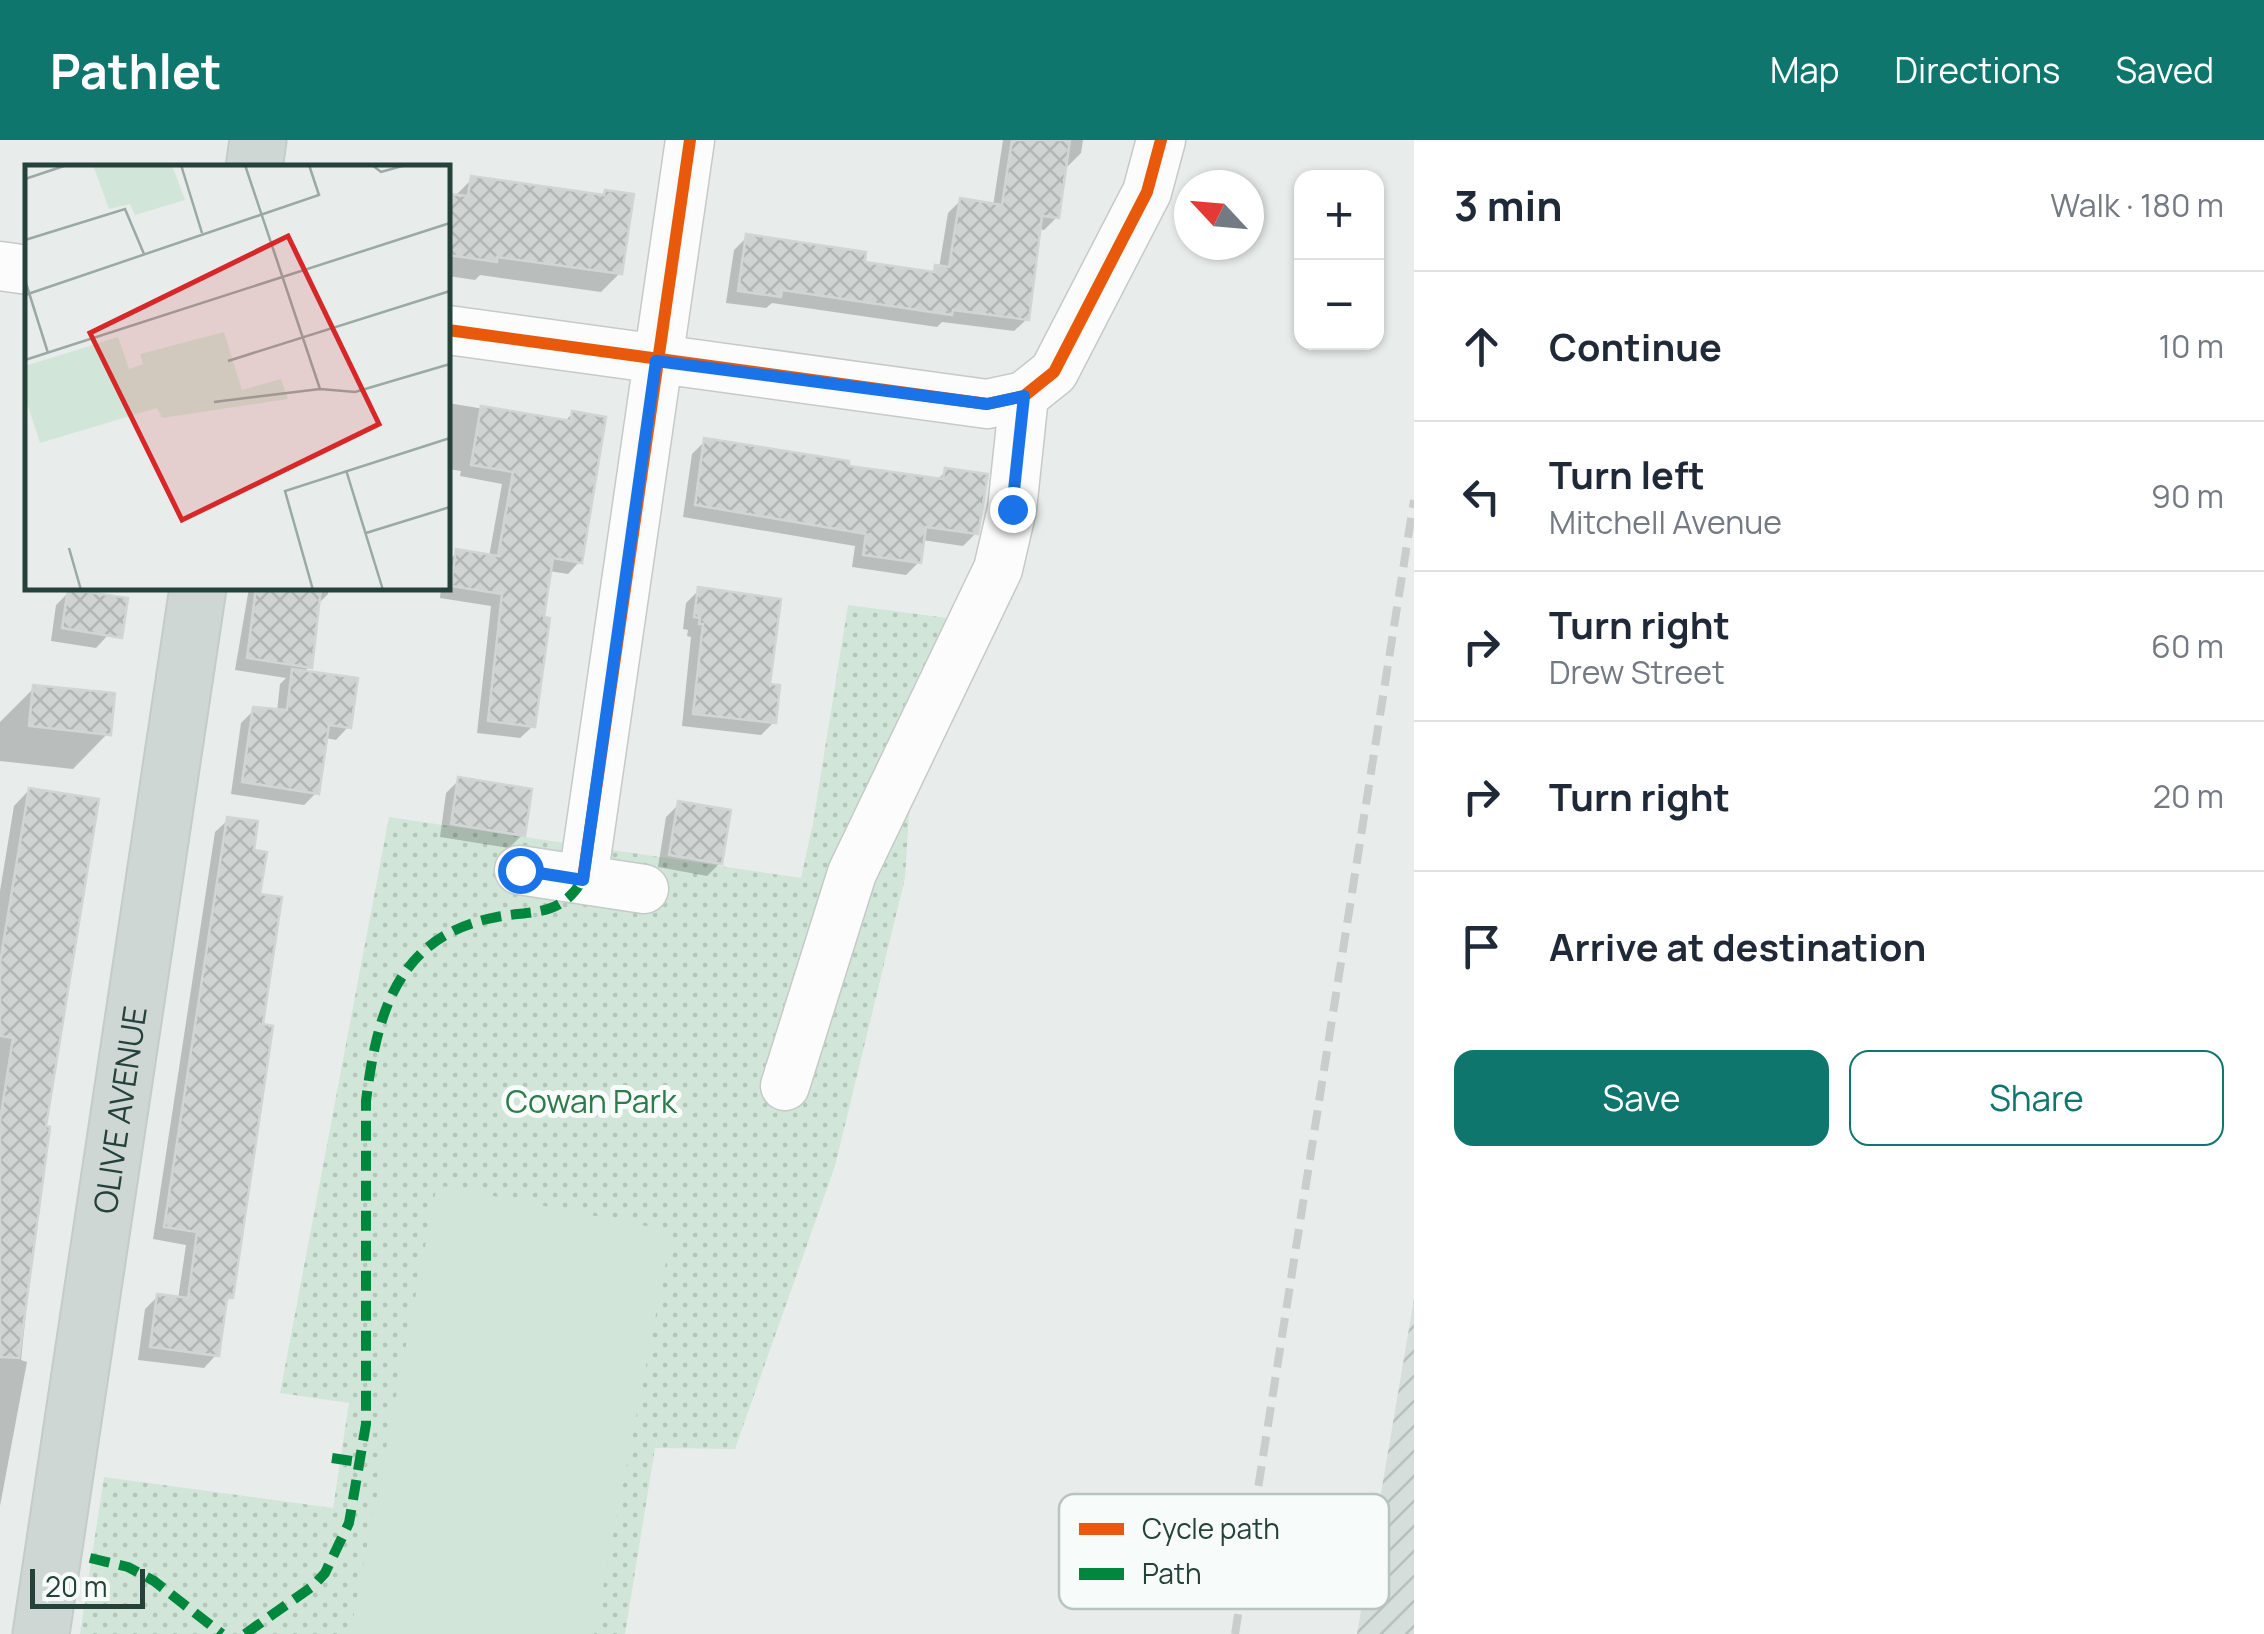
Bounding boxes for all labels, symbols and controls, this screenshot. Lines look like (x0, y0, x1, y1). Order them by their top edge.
text: Pathlet (50, 38, 222, 103)
text: Map (1770, 46, 1840, 94)
text: Directions (1895, 46, 2060, 94)
text: Saved (2115, 46, 2214, 94)
inset map (25, 165, 450, 590)
north arrow (1174, 170, 1264, 260)
map controls (1294, 170, 1384, 350)
button: + (1294, 170, 1384, 260)
text: 3 min (1454, 176, 1563, 234)
text: Walk · 180 m (2050, 183, 2224, 227)
button: − (1294, 260, 1384, 350)
icon: ahead (1454, 319, 1509, 374)
text: Continue (1549, 320, 1722, 372)
text: 10 m (2158, 324, 2224, 368)
text: Turn left (1549, 448, 1705, 500)
icon: left (1454, 469, 1509, 524)
text: 90 m (2151, 474, 2224, 518)
route end (990, 487, 1036, 533)
text: Mitchell Avenue (1549, 500, 1782, 544)
text: Turn right (1549, 598, 1730, 650)
icon: right (1454, 619, 1509, 674)
text: 60 m (2151, 624, 2224, 668)
text: Drew Street (1549, 650, 1725, 694)
icon: right (1454, 769, 1509, 824)
text: Turn right (1549, 770, 1730, 822)
text: 20 m (2153, 774, 2224, 818)
route start (498, 848, 544, 894)
icon: arrive (1454, 919, 1509, 974)
text: Arrive at destination (1549, 920, 1926, 972)
street label: OLIVE AVENUE (82, 1003, 157, 1217)
button: Save (1454, 1050, 1829, 1146)
button: Share (1849, 1050, 2224, 1146)
park label: Cowan Park (505, 1079, 678, 1123)
legend (1059, 1494, 1389, 1609)
text: Cycle path (1142, 1509, 1280, 1547)
text: Path (1142, 1554, 1202, 1592)
scale bar (30, 1564, 145, 1608)
text: 20 m (45, 1567, 107, 1605)

